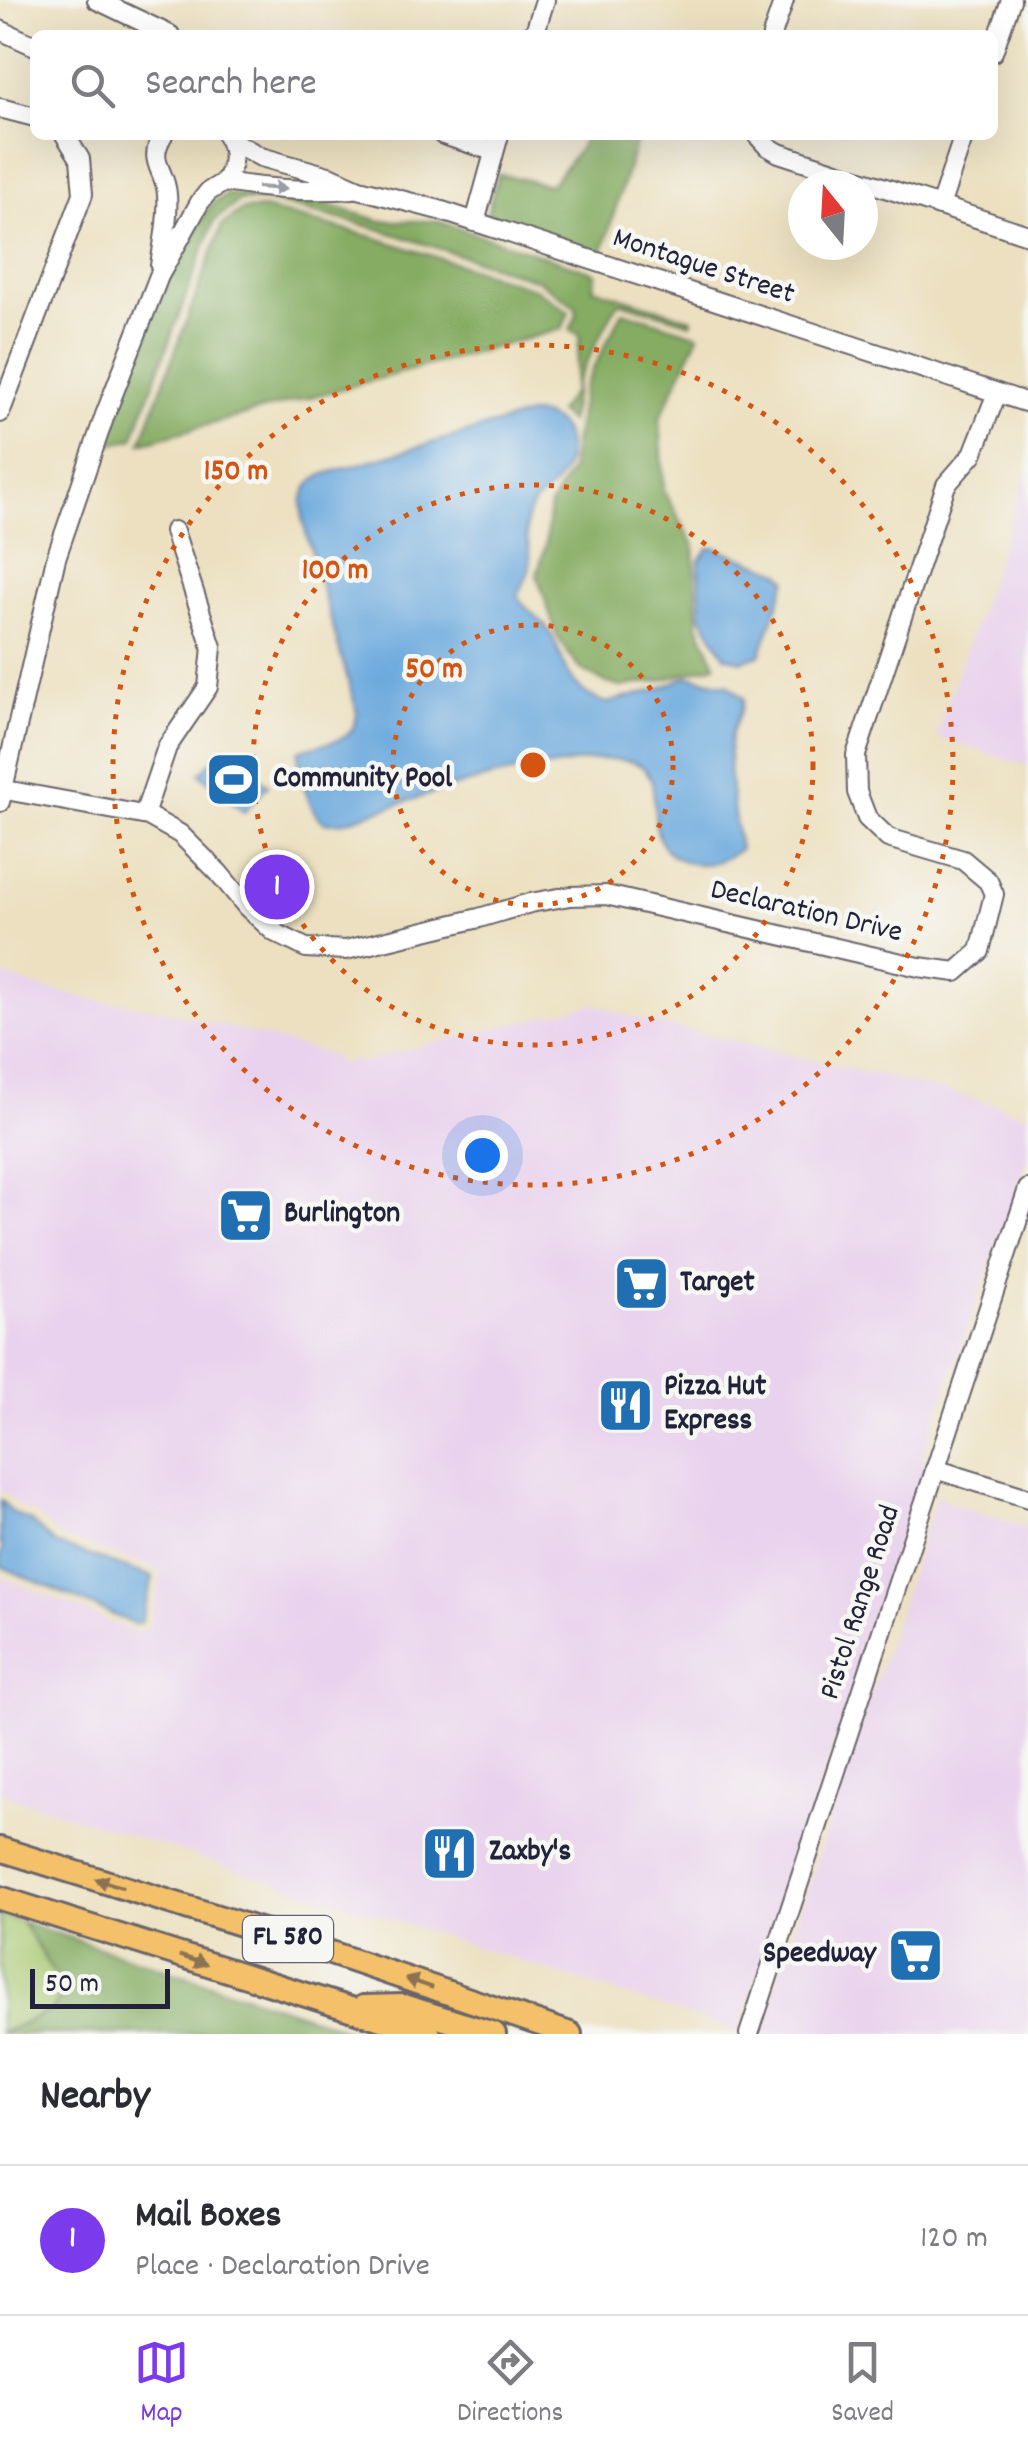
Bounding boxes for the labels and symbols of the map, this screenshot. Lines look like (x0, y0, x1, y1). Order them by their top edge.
north arrow (788, 170, 878, 260)
one-way arrow (256, 181, 288, 197)
street label: Montague Street (606, 218, 800, 318)
text: 150 m (204, 452, 268, 495)
text: 100 m (302, 551, 368, 594)
text: 50 m (405, 650, 463, 693)
centre of rings (515, 747, 551, 783)
sports icon: Community Pool (204, 750, 264, 810)
place label: Community Pool (273, 759, 453, 802)
pin: 1 (244, 850, 310, 924)
street label: Declaration Drive (706, 870, 906, 956)
your location (457, 1130, 508, 1181)
supermarket icon: Burlington (215, 1185, 275, 1245)
place label: Burlington (284, 1194, 400, 1237)
supermarket icon: Target (611, 1254, 671, 1314)
place label: Target (680, 1263, 755, 1306)
place label: Pizza Hut Express (664, 1367, 766, 1444)
restaurant icon: Pizza Hut Express (595, 1375, 655, 1435)
street label: Pistol Range Road (810, 1500, 914, 1706)
restaurant icon: Zaxby's (420, 1823, 480, 1883)
place label: Zaxby's (489, 1832, 571, 1875)
one-way arrow (94, 1875, 124, 1890)
road number: FL 580 (243, 1916, 333, 1962)
supermarket icon: Speedway (885, 1925, 945, 1985)
place label: Speedway (763, 1934, 878, 1977)
one-way arrow (178, 1953, 208, 1968)
scale bar (30, 1964, 170, 2008)
one-way arrow (403, 1974, 433, 1989)

